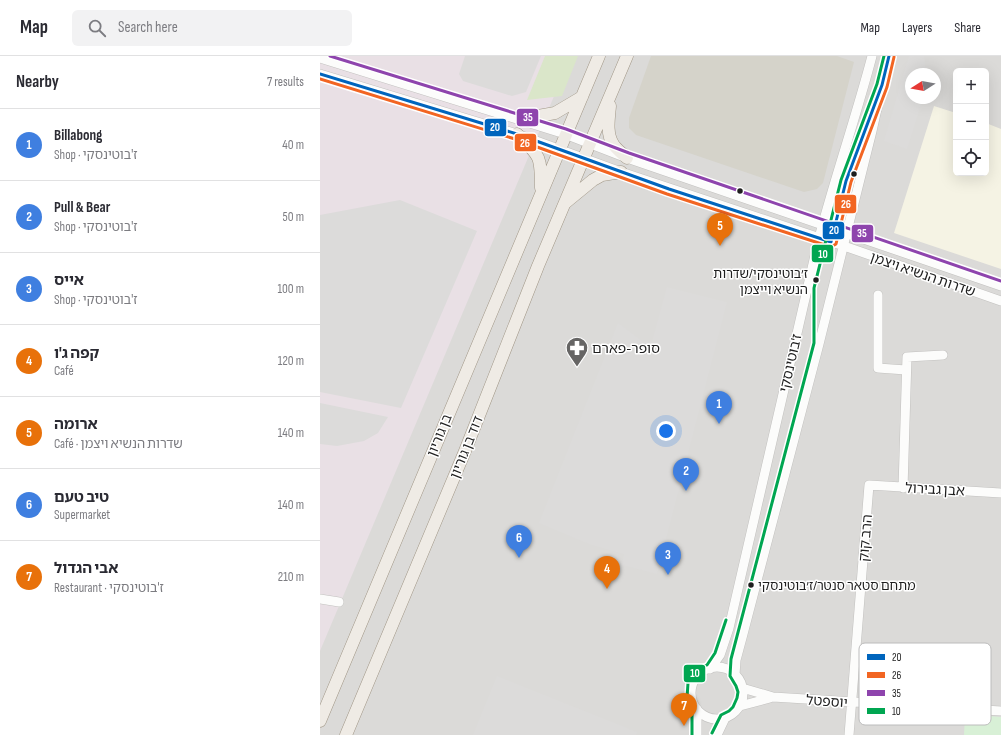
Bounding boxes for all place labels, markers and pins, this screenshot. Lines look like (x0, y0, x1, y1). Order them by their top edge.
unlabelled marker (849, 169, 859, 179)
unlabelled marker (735, 186, 745, 196)
pin: 5 (707, 213, 733, 246)
place label: ז׳בוטינסקי/שדרות הנשיא וייצמן (713, 266, 808, 298)
marker: ז׳בוטינסקי/שדרות הנשיא וייצמן (811, 275, 821, 285)
pharmacy icon: סופר-פארם (564, 335, 590, 368)
place label: סופר-פארם (592, 340, 660, 357)
pin: 1 (706, 391, 732, 424)
pin: 2 (673, 458, 699, 491)
pin: 6 (506, 525, 532, 558)
pin: 3 (655, 542, 681, 575)
pin: 4 (594, 556, 620, 589)
place label: מתחם סטאר סנטר/ז׳בוטינסקי (758, 578, 916, 594)
marker: מתחם סטאר סנטר/ז׳בוטינסקי (746, 580, 756, 590)
pin: 7 (671, 693, 697, 726)

